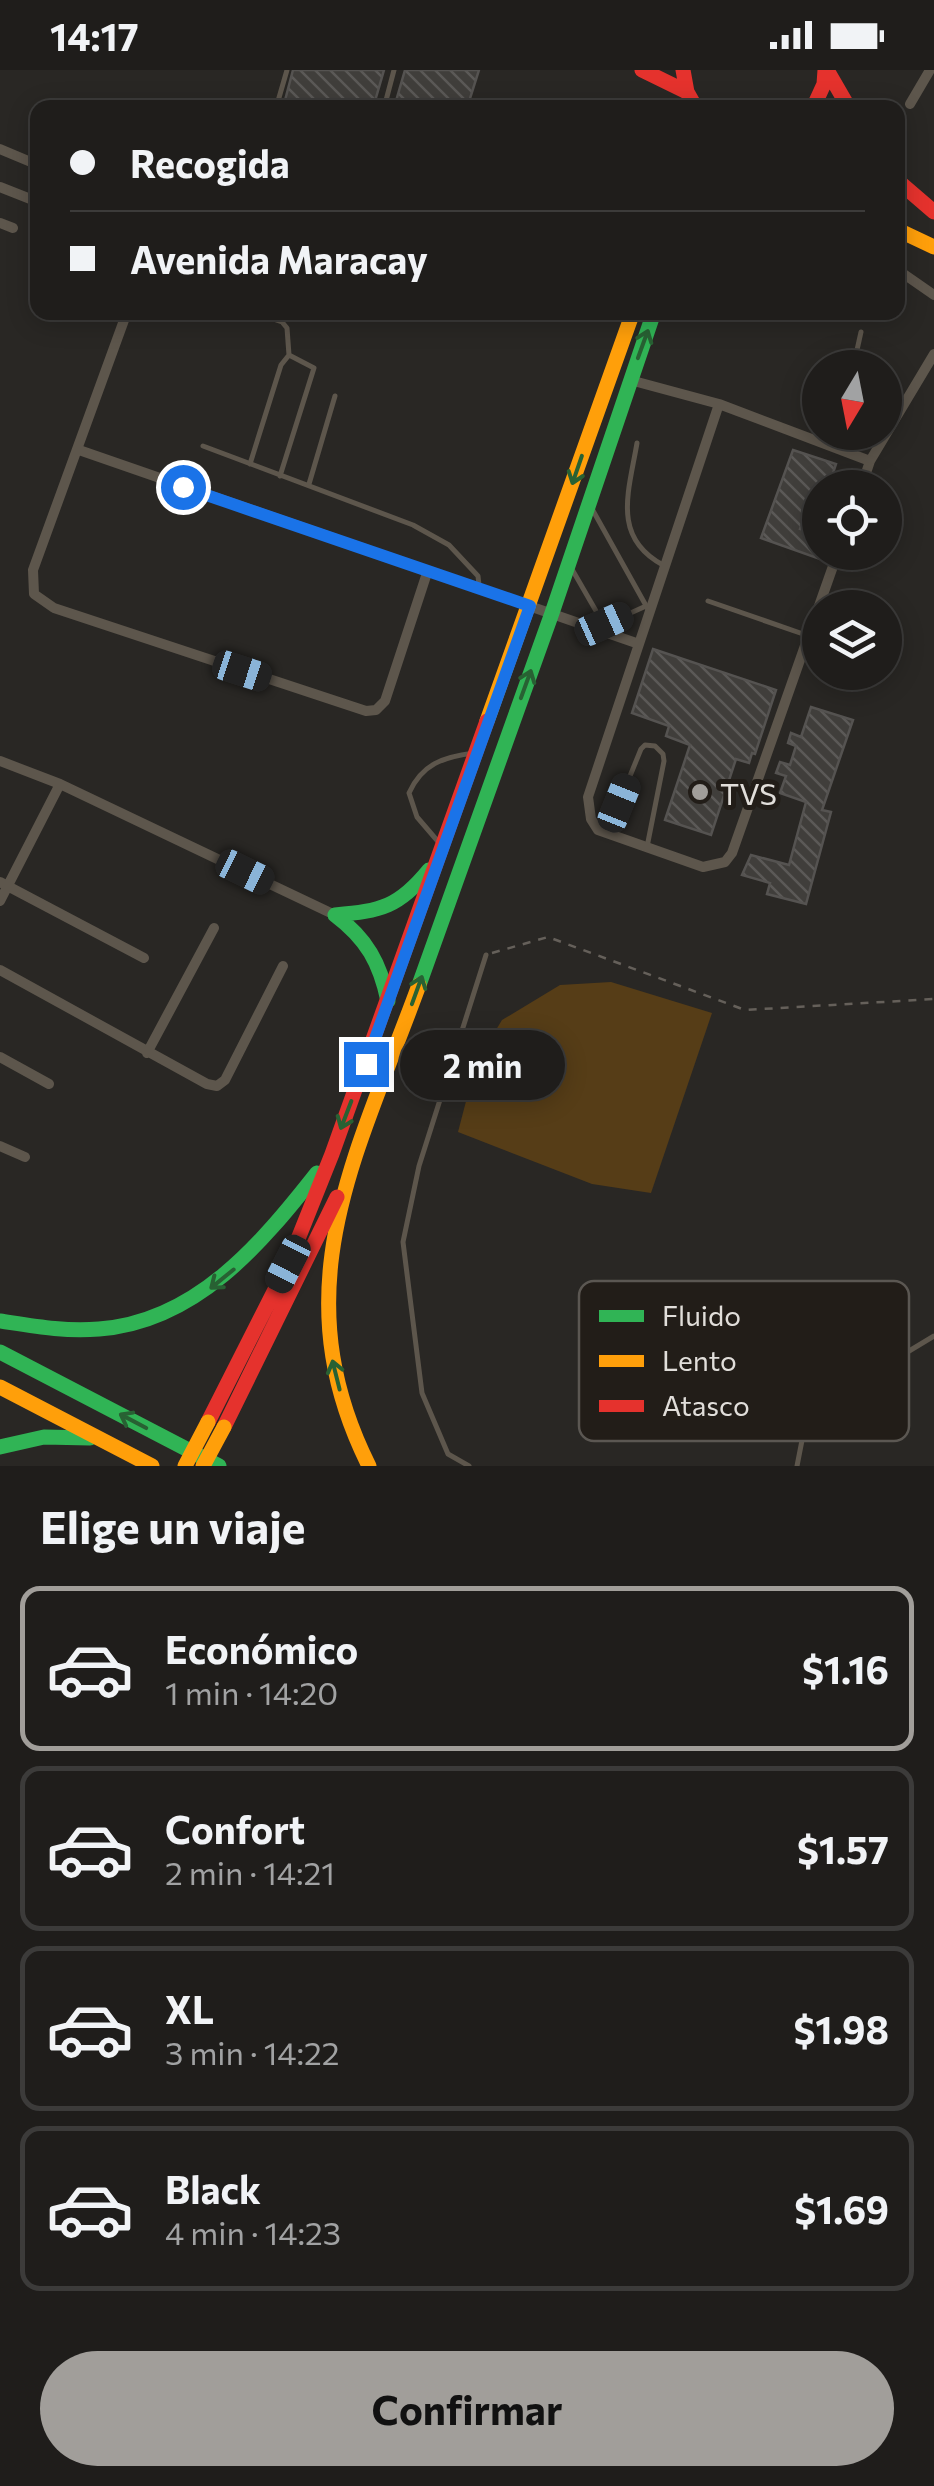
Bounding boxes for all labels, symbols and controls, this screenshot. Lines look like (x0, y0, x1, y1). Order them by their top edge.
text: 14:17 (50, 12, 139, 59)
text: Recogida (130, 139, 290, 186)
text: Avenida Maracay (130, 235, 428, 282)
one-way arrow (635, 329, 653, 360)
north arrow (802, 350, 902, 450)
map controls (802, 350, 902, 690)
one-way arrow (567, 454, 585, 486)
route start (161, 465, 206, 510)
button: locate (802, 470, 902, 570)
button: layers (802, 590, 902, 690)
car (570, 598, 638, 650)
car (209, 647, 275, 695)
one-way arrow (518, 670, 536, 701)
car (594, 770, 644, 836)
place label: TVS (720, 774, 777, 811)
marker: TVS (689, 781, 711, 803)
car (211, 845, 279, 899)
one-way arrow (409, 975, 427, 1007)
callout: 2 min (401, 1029, 566, 1099)
route end (344, 1042, 389, 1087)
text: 2 min (443, 1045, 522, 1085)
one-way arrow (336, 1098, 354, 1129)
car (261, 1230, 315, 1298)
one-way arrow (209, 1268, 235, 1290)
legend (579, 1281, 909, 1441)
text: Fluido (662, 1298, 741, 1332)
text: Lento (662, 1343, 737, 1377)
one-way arrow (326, 1360, 345, 1391)
text: Atasco (662, 1388, 750, 1422)
one-way arrow (118, 1411, 148, 1430)
text: Elige un viaje (40, 1498, 305, 1553)
icon: car (45, 1624, 135, 1714)
text: Económico (165, 1625, 358, 1672)
text: $1.16 (802, 1645, 889, 1692)
text: 1 min · 14:20 (165, 1672, 338, 1712)
icon: car (45, 1804, 135, 1894)
text: Confort (165, 1805, 305, 1852)
text: $1.57 (797, 1825, 889, 1872)
text: 2 min · 14:21 (165, 1852, 335, 1892)
icon: car (45, 1984, 135, 2074)
text: XL (165, 1985, 214, 2032)
text: $1.98 (793, 2005, 889, 2052)
text: 3 min · 14:22 (165, 2032, 340, 2072)
icon: car (45, 2164, 135, 2254)
text: Black (165, 2165, 261, 2212)
text: $1.69 (794, 2185, 889, 2232)
text: 4 min · 14:23 (165, 2212, 341, 2252)
button: Confirmar (40, 2351, 894, 2466)

